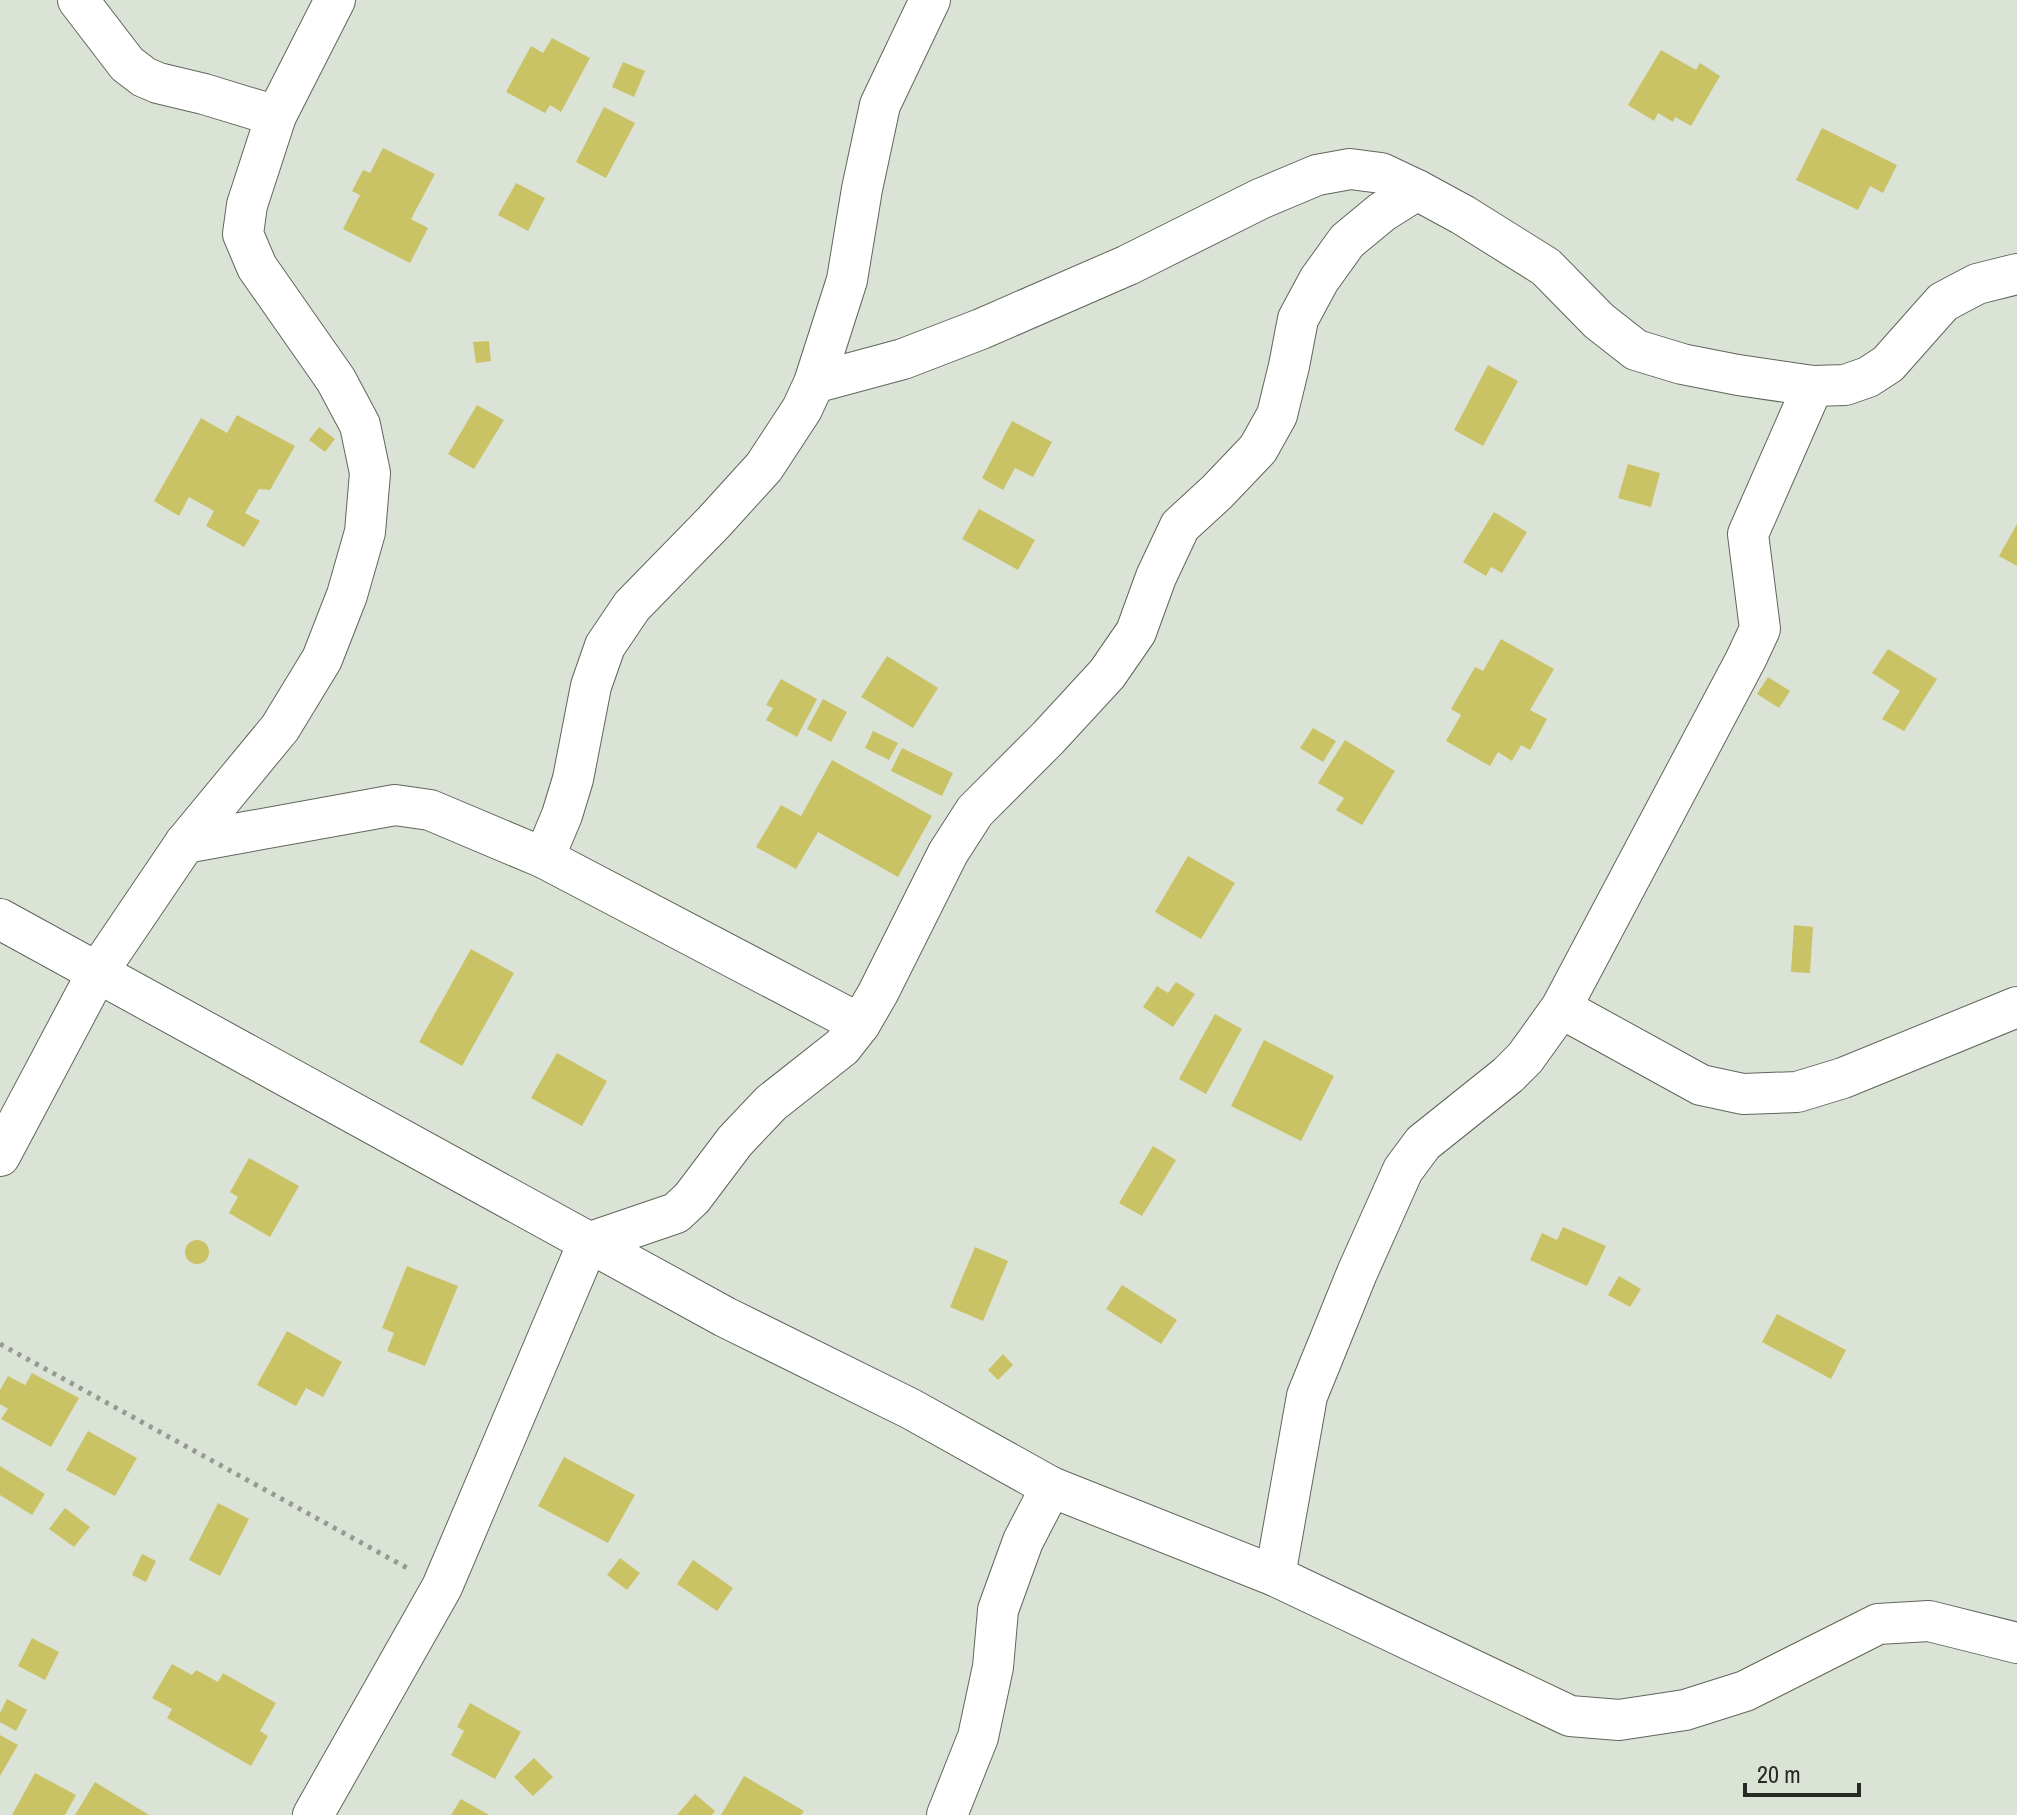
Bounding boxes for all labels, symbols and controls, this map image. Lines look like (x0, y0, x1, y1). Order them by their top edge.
scale bar (1745, 1747, 1859, 1797)
text: 20 m (1757, 1758, 1801, 1790)

